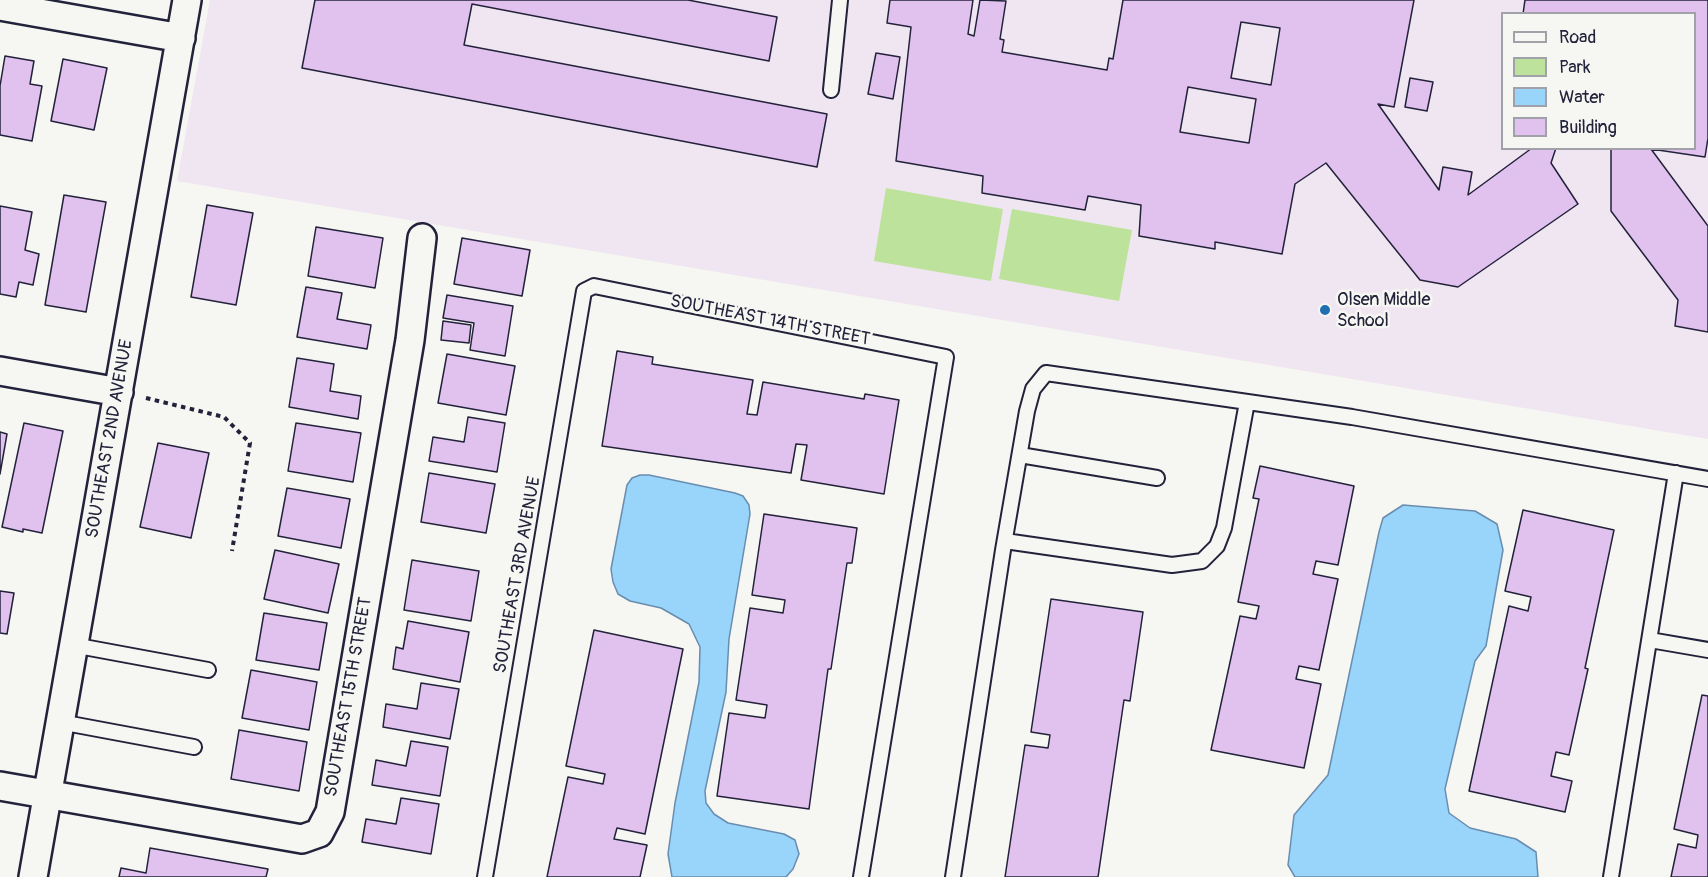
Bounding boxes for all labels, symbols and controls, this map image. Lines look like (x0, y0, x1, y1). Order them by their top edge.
legend (1501, 12, 1696, 150)
text: Road (1559, 26, 1596, 49)
text: Park (1559, 56, 1591, 79)
text: Water (1559, 86, 1605, 109)
text: Building (1559, 116, 1617, 139)
place label: Olsen Middle School (1337, 289, 1430, 332)
street label: SOUTHEAST 14TH STREET (668, 291, 872, 351)
marker: Olsen Middle School (1318, 303, 1332, 317)
street label: SOUTHEAST 2ND AVENUE (82, 338, 138, 540)
street label: SOUTHEAST 3RD AVENUE (490, 475, 546, 675)
street label: SOUTHEAST 15TH STREET (321, 595, 377, 799)

